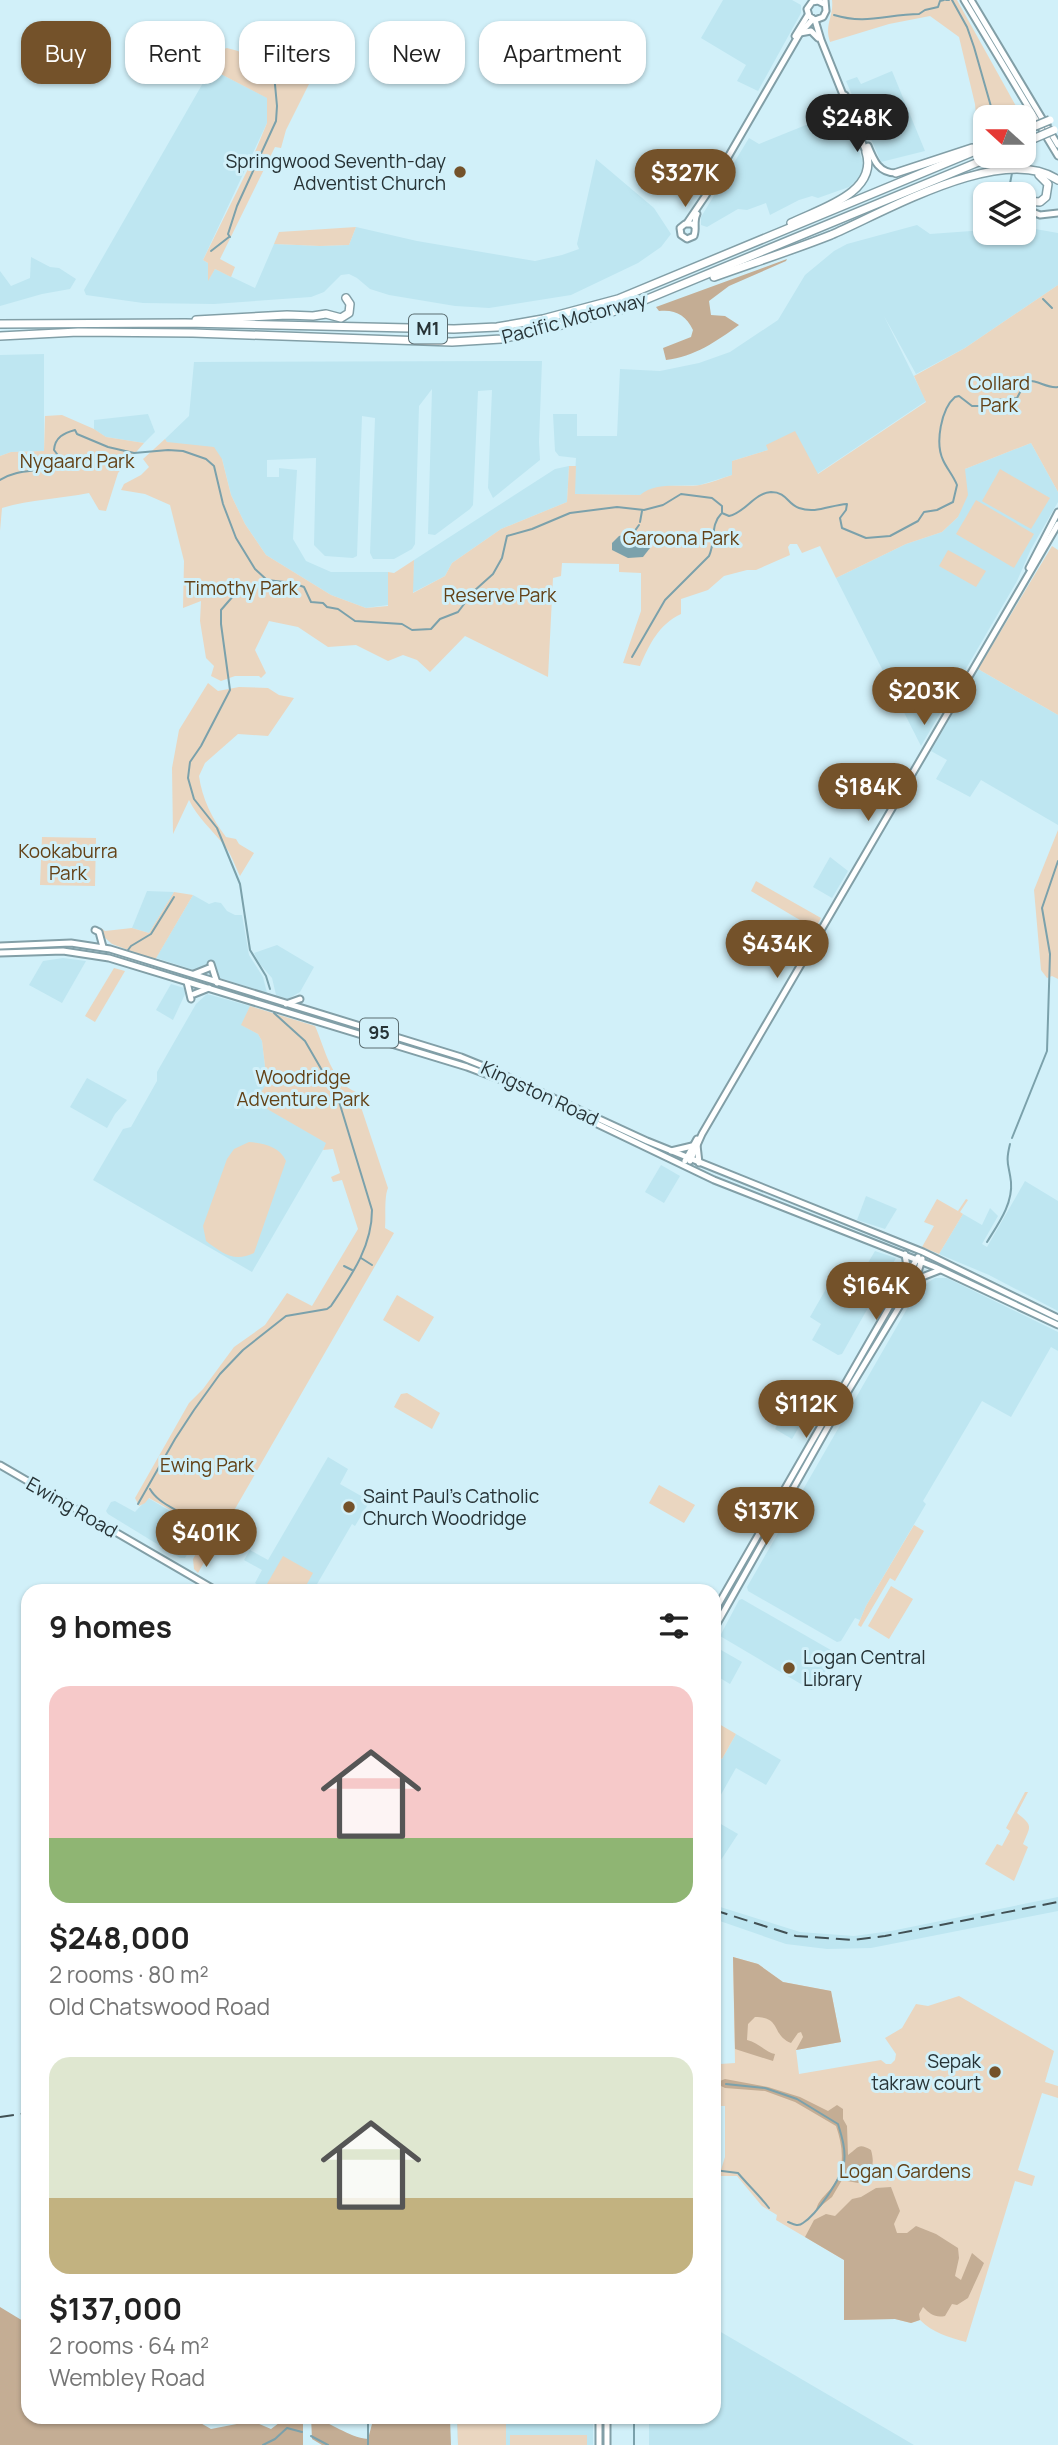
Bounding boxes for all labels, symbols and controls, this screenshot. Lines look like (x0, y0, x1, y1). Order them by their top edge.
chip: Buy (21, 21, 111, 84)
chip: Rent (125, 21, 225, 84)
chip: Filters (239, 21, 355, 84)
chip: New (369, 21, 465, 84)
chip: Apartment (479, 21, 646, 84)
pin: $248K (808, 94, 906, 154)
text: $248K (822, 101, 892, 133)
north arrow (973, 105, 1036, 168)
map controls (973, 105, 1036, 245)
place label: Springwood Seventh-day Adventist Church (226, 148, 446, 196)
pin: $327K (636, 150, 734, 209)
text: $327K (651, 156, 719, 188)
marker: Springwood Seventh-day Adventist Church (452, 164, 468, 180)
button: layers (973, 182, 1036, 245)
street label: Pacific Motorway (499, 286, 649, 350)
road number: M1 (409, 314, 447, 344)
park label: Collard Park (968, 370, 1030, 418)
park label: Nygaard Park (20, 448, 135, 474)
park label: Garoona Park (623, 525, 740, 551)
park label: Timothy Park (184, 575, 298, 601)
park label: Reserve Park (443, 582, 557, 608)
pin: $203K (875, 668, 973, 727)
text: $203K (888, 674, 960, 706)
pin: $184K (819, 764, 917, 823)
text: $184K (834, 770, 902, 802)
park label: Kookaburra Park (18, 838, 118, 886)
pin: $434K (728, 920, 826, 980)
text: $434K (742, 927, 812, 959)
road number: 95 (360, 1018, 398, 1048)
street label: Kingston Road (477, 1054, 603, 1132)
park label: Woodridge Adventure Park (237, 1064, 370, 1112)
pin: $164K (827, 1262, 925, 1322)
text: $164K (842, 1269, 910, 1301)
pin: $112K (757, 1380, 855, 1440)
text: $112K (774, 1387, 838, 1419)
park label: Ewing Park (160, 1452, 255, 1478)
street label: Ewing Road (22, 1470, 122, 1544)
place label: Saint Paul's Catholic Church Woodridge (363, 1483, 539, 1531)
pin: $137K (717, 1488, 815, 1547)
text: $137K (733, 1494, 799, 1526)
marker: Saint Paul's Catholic Church Woodridge (341, 1499, 357, 1515)
pin: $401K (157, 1510, 255, 1569)
text: $401K (172, 1516, 240, 1548)
text: 9 homes (49, 1606, 172, 1647)
icon: filters (655, 1607, 693, 1645)
place label: Logan Central Library (803, 1644, 926, 1692)
marker: Logan Central Library (781, 1660, 797, 1676)
icon: home (308, 1731, 434, 1857)
text: $248,000 (49, 1917, 190, 1958)
text: 2 rooms · 80 m² (49, 1958, 209, 1990)
text: Old Chatswood Road (49, 1990, 270, 2022)
place label: Sepak takraw court (871, 2048, 982, 2096)
marker: Sepak takraw court (987, 2064, 1003, 2080)
icon: home (308, 2102, 434, 2228)
park label: Logan Gardens (839, 2158, 971, 2184)
text: $137,000 (49, 2288, 182, 2329)
text: 2 rooms · 64 m² (49, 2329, 209, 2361)
text: Wembley Road (49, 2361, 205, 2393)

